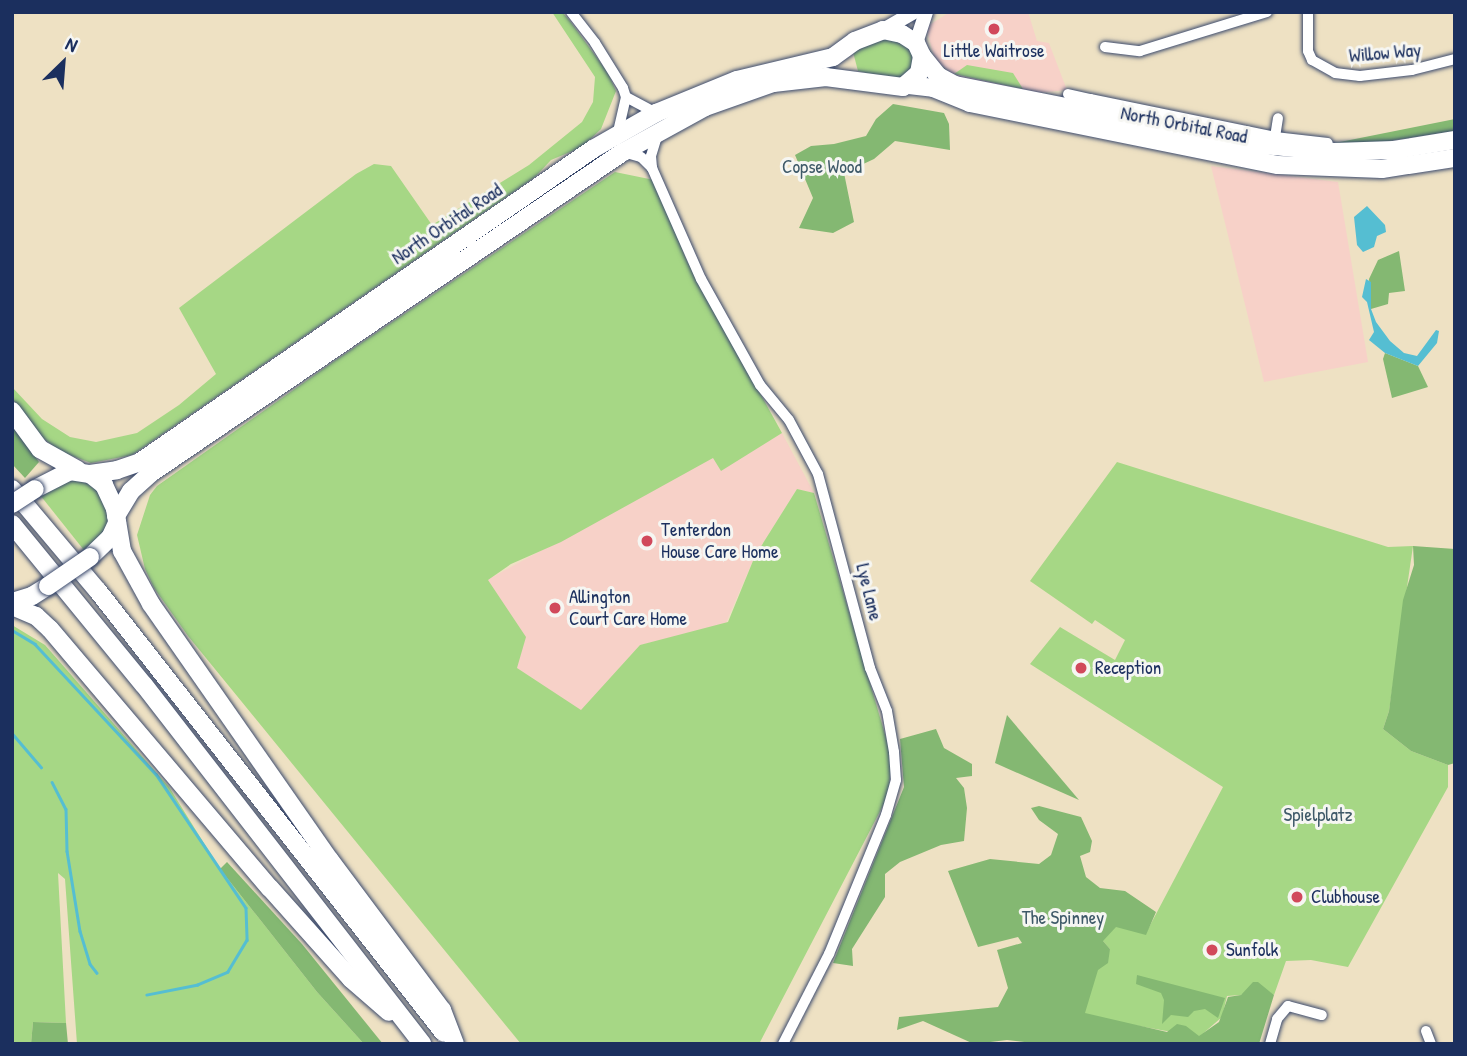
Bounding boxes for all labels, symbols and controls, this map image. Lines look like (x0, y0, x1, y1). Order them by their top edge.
marker: Little Waitrose (986, 21, 1002, 37)
north arrow (28, 28, 98, 98)
text: N (62, 30, 82, 58)
street label: Willow Way (1348, 38, 1422, 68)
place label: Little Waitrose (943, 40, 1045, 62)
street label: North Orbital Road (1119, 102, 1249, 148)
park label: Copse Wood (782, 156, 862, 178)
street label: North Orbital Road (387, 179, 507, 269)
place label: Tenterdon House Care Home (661, 519, 779, 563)
marker: Tenterdon House Care Home (639, 533, 655, 549)
street label: Lye Lane (851, 561, 887, 623)
place label: Allington Court Care Home (569, 586, 687, 630)
marker: Allington Court Care Home (547, 600, 563, 616)
place label: Reception (1095, 657, 1161, 679)
marker: Reception (1073, 660, 1089, 676)
park label: Spielplatz (1283, 804, 1353, 826)
place label: Clubhouse (1311, 886, 1380, 908)
marker: Clubhouse (1289, 889, 1305, 905)
park label: The Spinney (1022, 907, 1104, 929)
place label: Sunfolk (1226, 939, 1278, 961)
marker: Sunfolk (1204, 942, 1220, 958)

